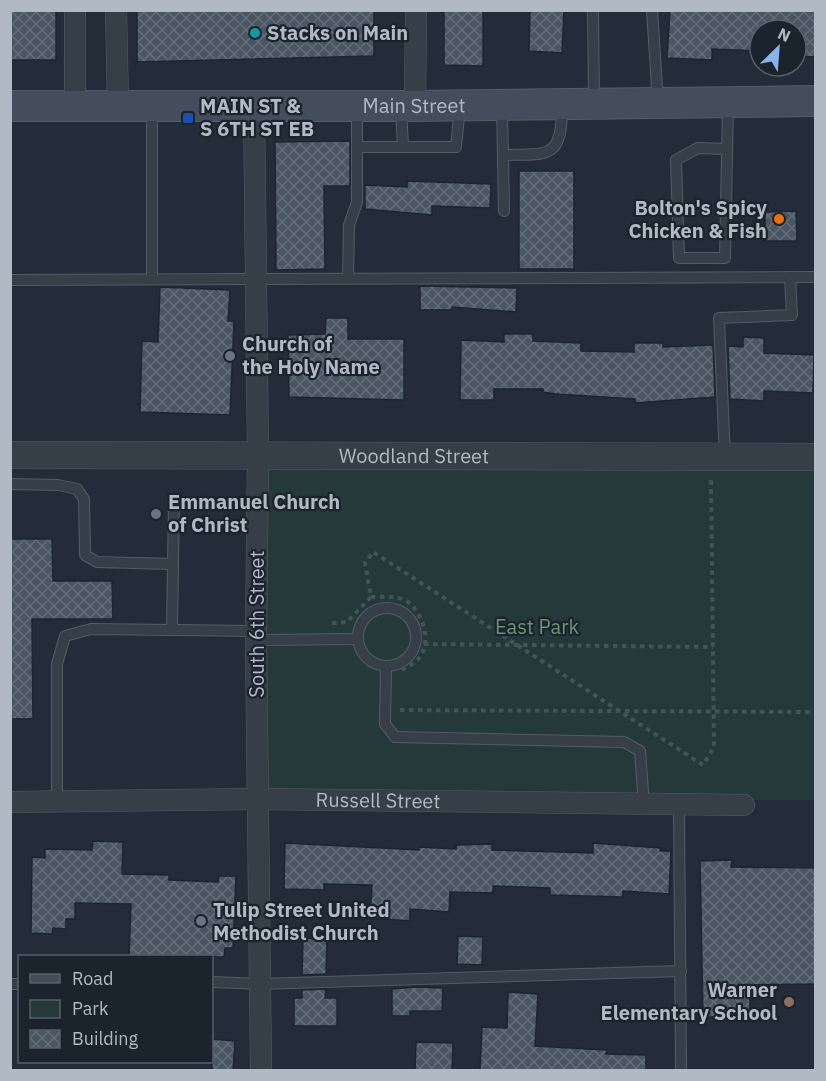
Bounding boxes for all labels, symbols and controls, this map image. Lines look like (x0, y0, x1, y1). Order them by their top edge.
north arrow (748, 18, 808, 78)
place label: Stacks on Main (267, 19, 408, 46)
text: N (775, 23, 794, 46)
marker: Stacks on Main (248, 26, 262, 40)
street label: Main Street (363, 91, 466, 119)
place label: MAIN ST & S 6TH ST EB (200, 92, 314, 142)
marker: MAIN ST & S 6TH ST EB (181, 111, 195, 125)
place label: Bolton's Spicy Chicken & Fish (629, 194, 767, 244)
marker: Bolton's Spicy Chicken & Fish (772, 212, 786, 226)
place label: Church of the Holy Name (242, 330, 380, 380)
marker: Church of the Holy Name (223, 349, 237, 363)
street label: Woodland Street (339, 442, 489, 469)
place label: Emmanuel Church of Christ (168, 488, 340, 538)
marker: Emmanuel Church of Christ (149, 507, 163, 521)
street label: South 6th Street (243, 550, 270, 698)
park label: East Park (495, 613, 580, 640)
street label: Russell Street (315, 786, 441, 814)
place label: Tulip Street United Methodist Church (213, 896, 390, 946)
marker: Tulip Street United Methodist Church (194, 914, 208, 928)
legend (18, 955, 213, 1063)
text: Road (72, 967, 113, 990)
place label: Warner Elementary School (601, 976, 777, 1026)
marker: Warner Elementary School (782, 995, 796, 1009)
text: Park (72, 997, 109, 1020)
text: Building (72, 1027, 139, 1050)

